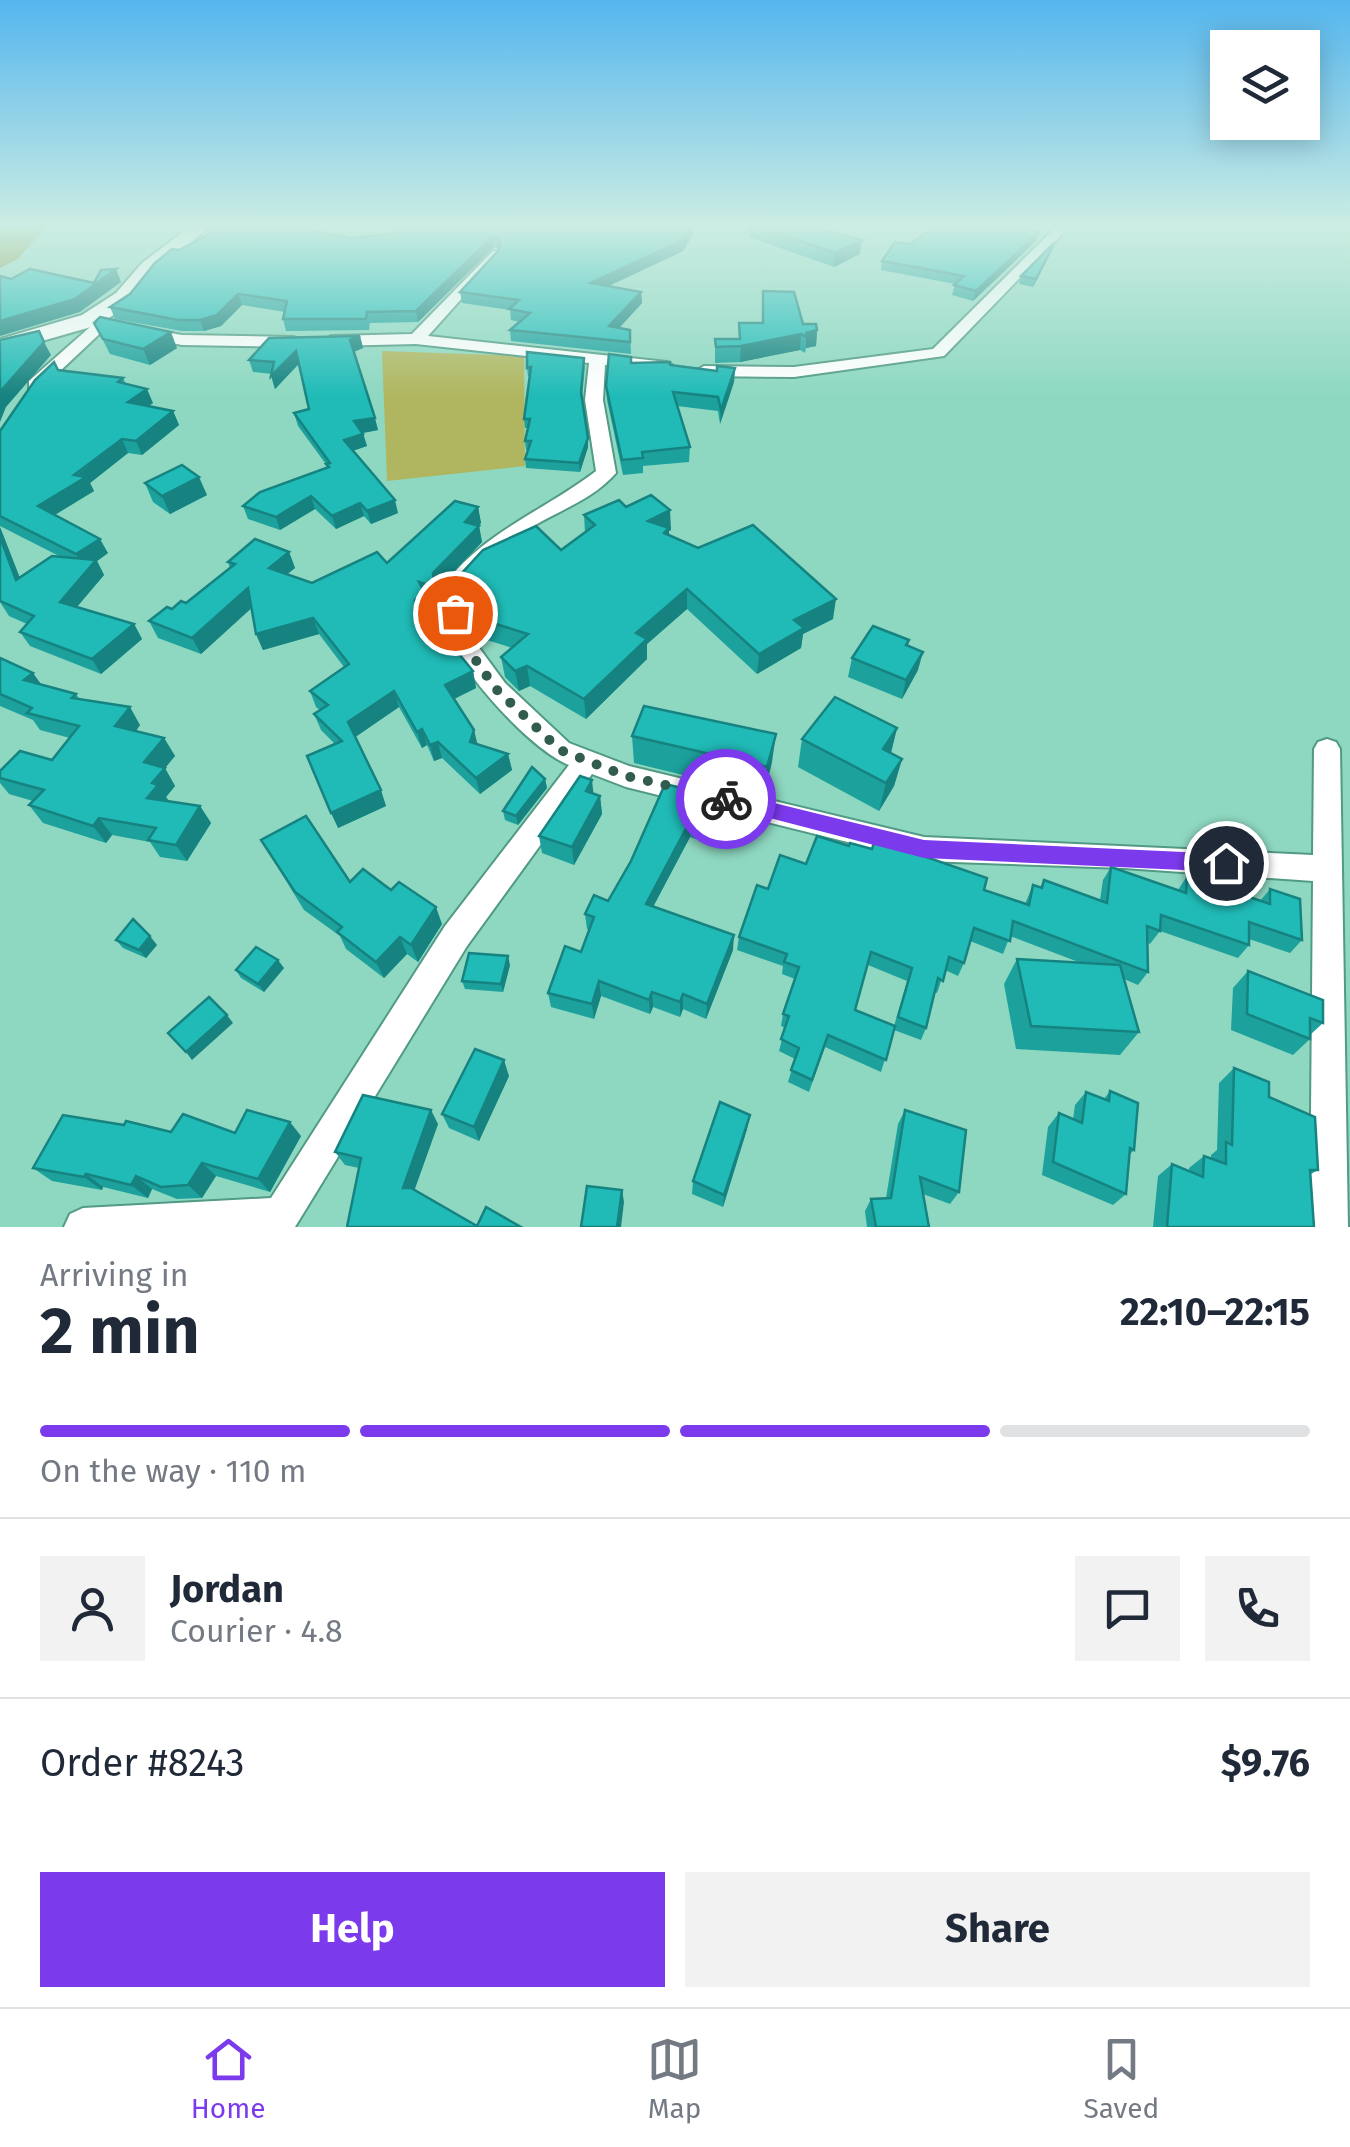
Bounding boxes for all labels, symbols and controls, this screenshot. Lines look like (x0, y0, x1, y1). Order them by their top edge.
map controls (1210, 30, 1320, 140)
button: layers (1210, 30, 1320, 140)
pin (413, 571, 498, 656)
icon: bag (428, 586, 483, 641)
courier (676, 749, 776, 849)
icon: bike (699, 772, 754, 827)
pin (1184, 821, 1269, 906)
icon: home (1199, 836, 1254, 891)
text: Arriving in (40, 1256, 188, 1294)
text: 22:10–22:15 (1120, 1289, 1310, 1335)
text: 2 min (40, 1292, 200, 1370)
text: On the way · 110 m (40, 1452, 307, 1490)
button: person (40, 1556, 145, 1661)
button: chat (1075, 1556, 1180, 1661)
button: phone (1205, 1556, 1310, 1661)
text: Jordan (170, 1566, 284, 1612)
text: Courier · 4.8 (170, 1612, 343, 1650)
text: Order #8243 (40, 1740, 245, 1786)
text: $9.76 (1221, 1740, 1310, 1786)
button: Help (40, 1872, 665, 1987)
button: Share (685, 1872, 1310, 1987)
tab: Home (191, 2032, 265, 2125)
tab: Map (647, 2032, 702, 2125)
tab: Saved (1083, 2032, 1159, 2125)

